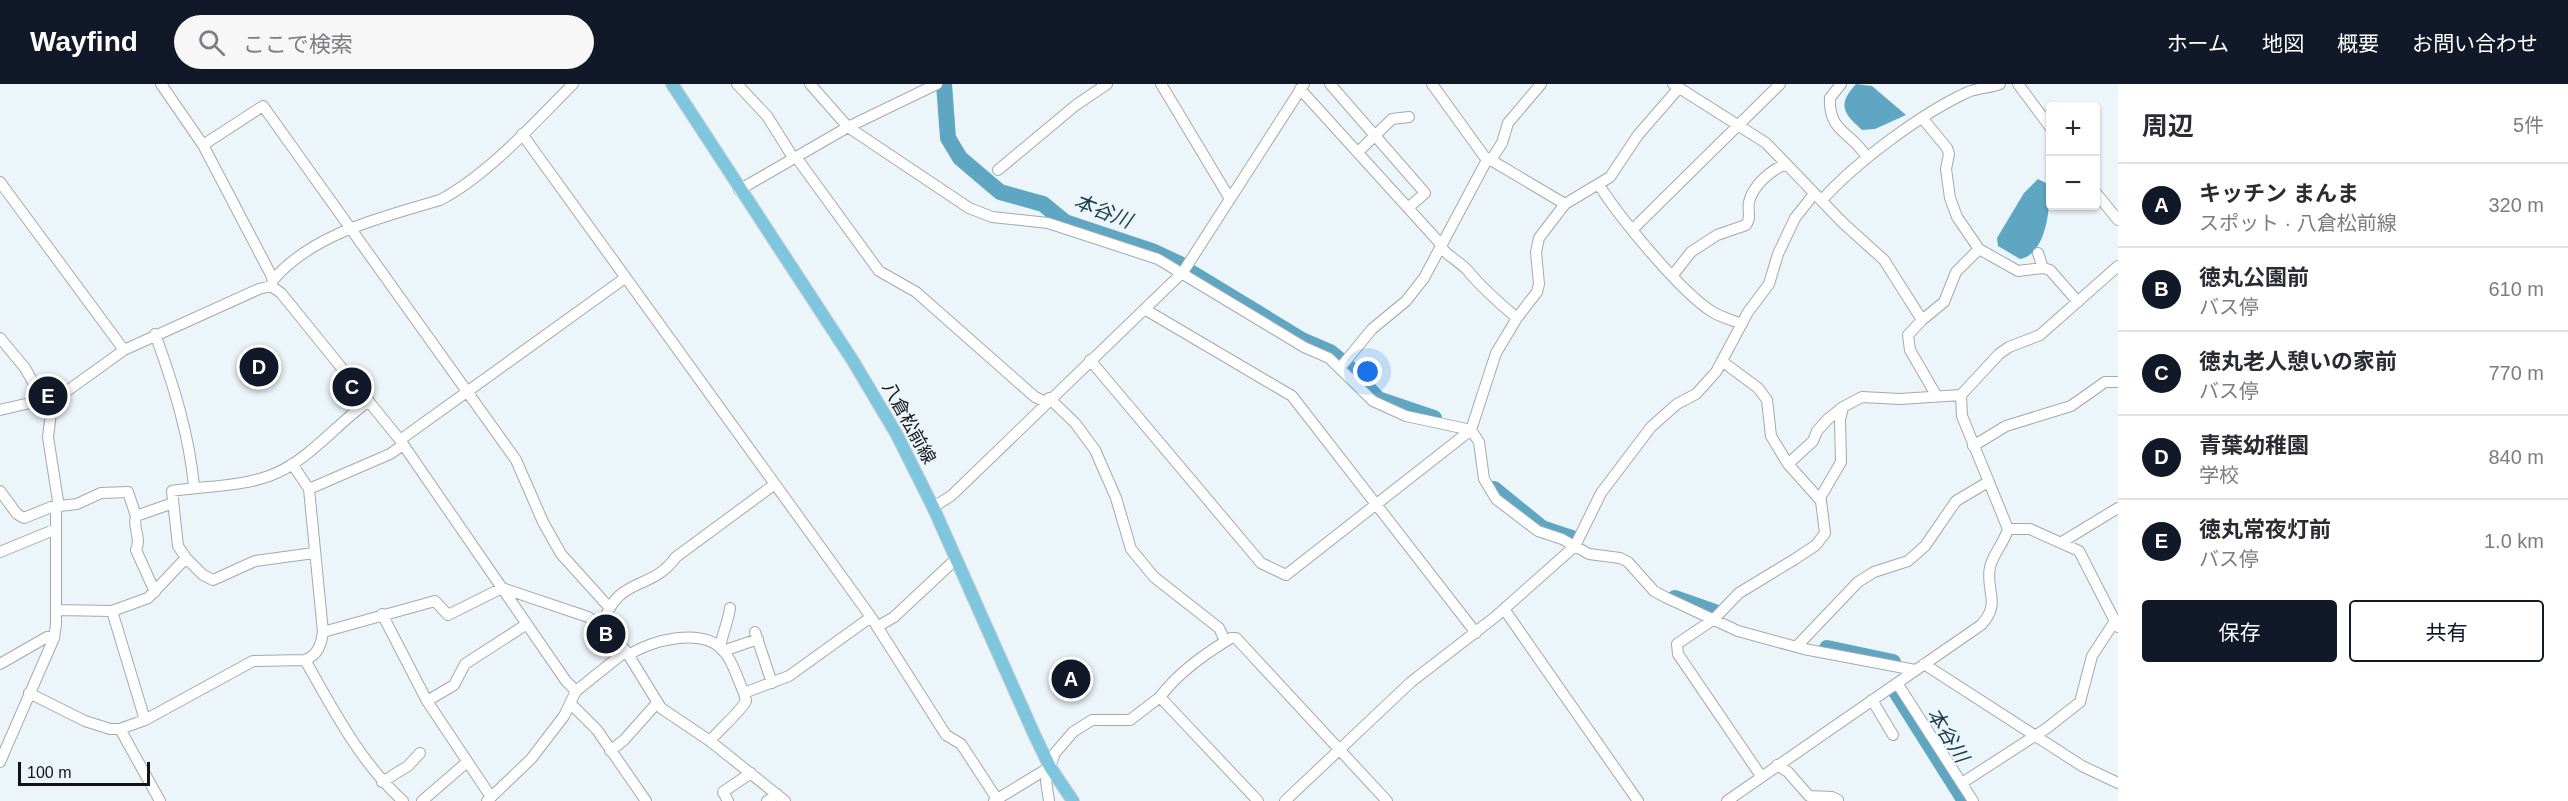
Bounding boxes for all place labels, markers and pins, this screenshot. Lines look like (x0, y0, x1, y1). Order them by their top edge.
pin: D (240, 344, 278, 390)
pin: C (332, 364, 372, 410)
pin: E (28, 374, 68, 418)
pin: B (586, 612, 626, 656)
pin: A (1052, 656, 1090, 702)

